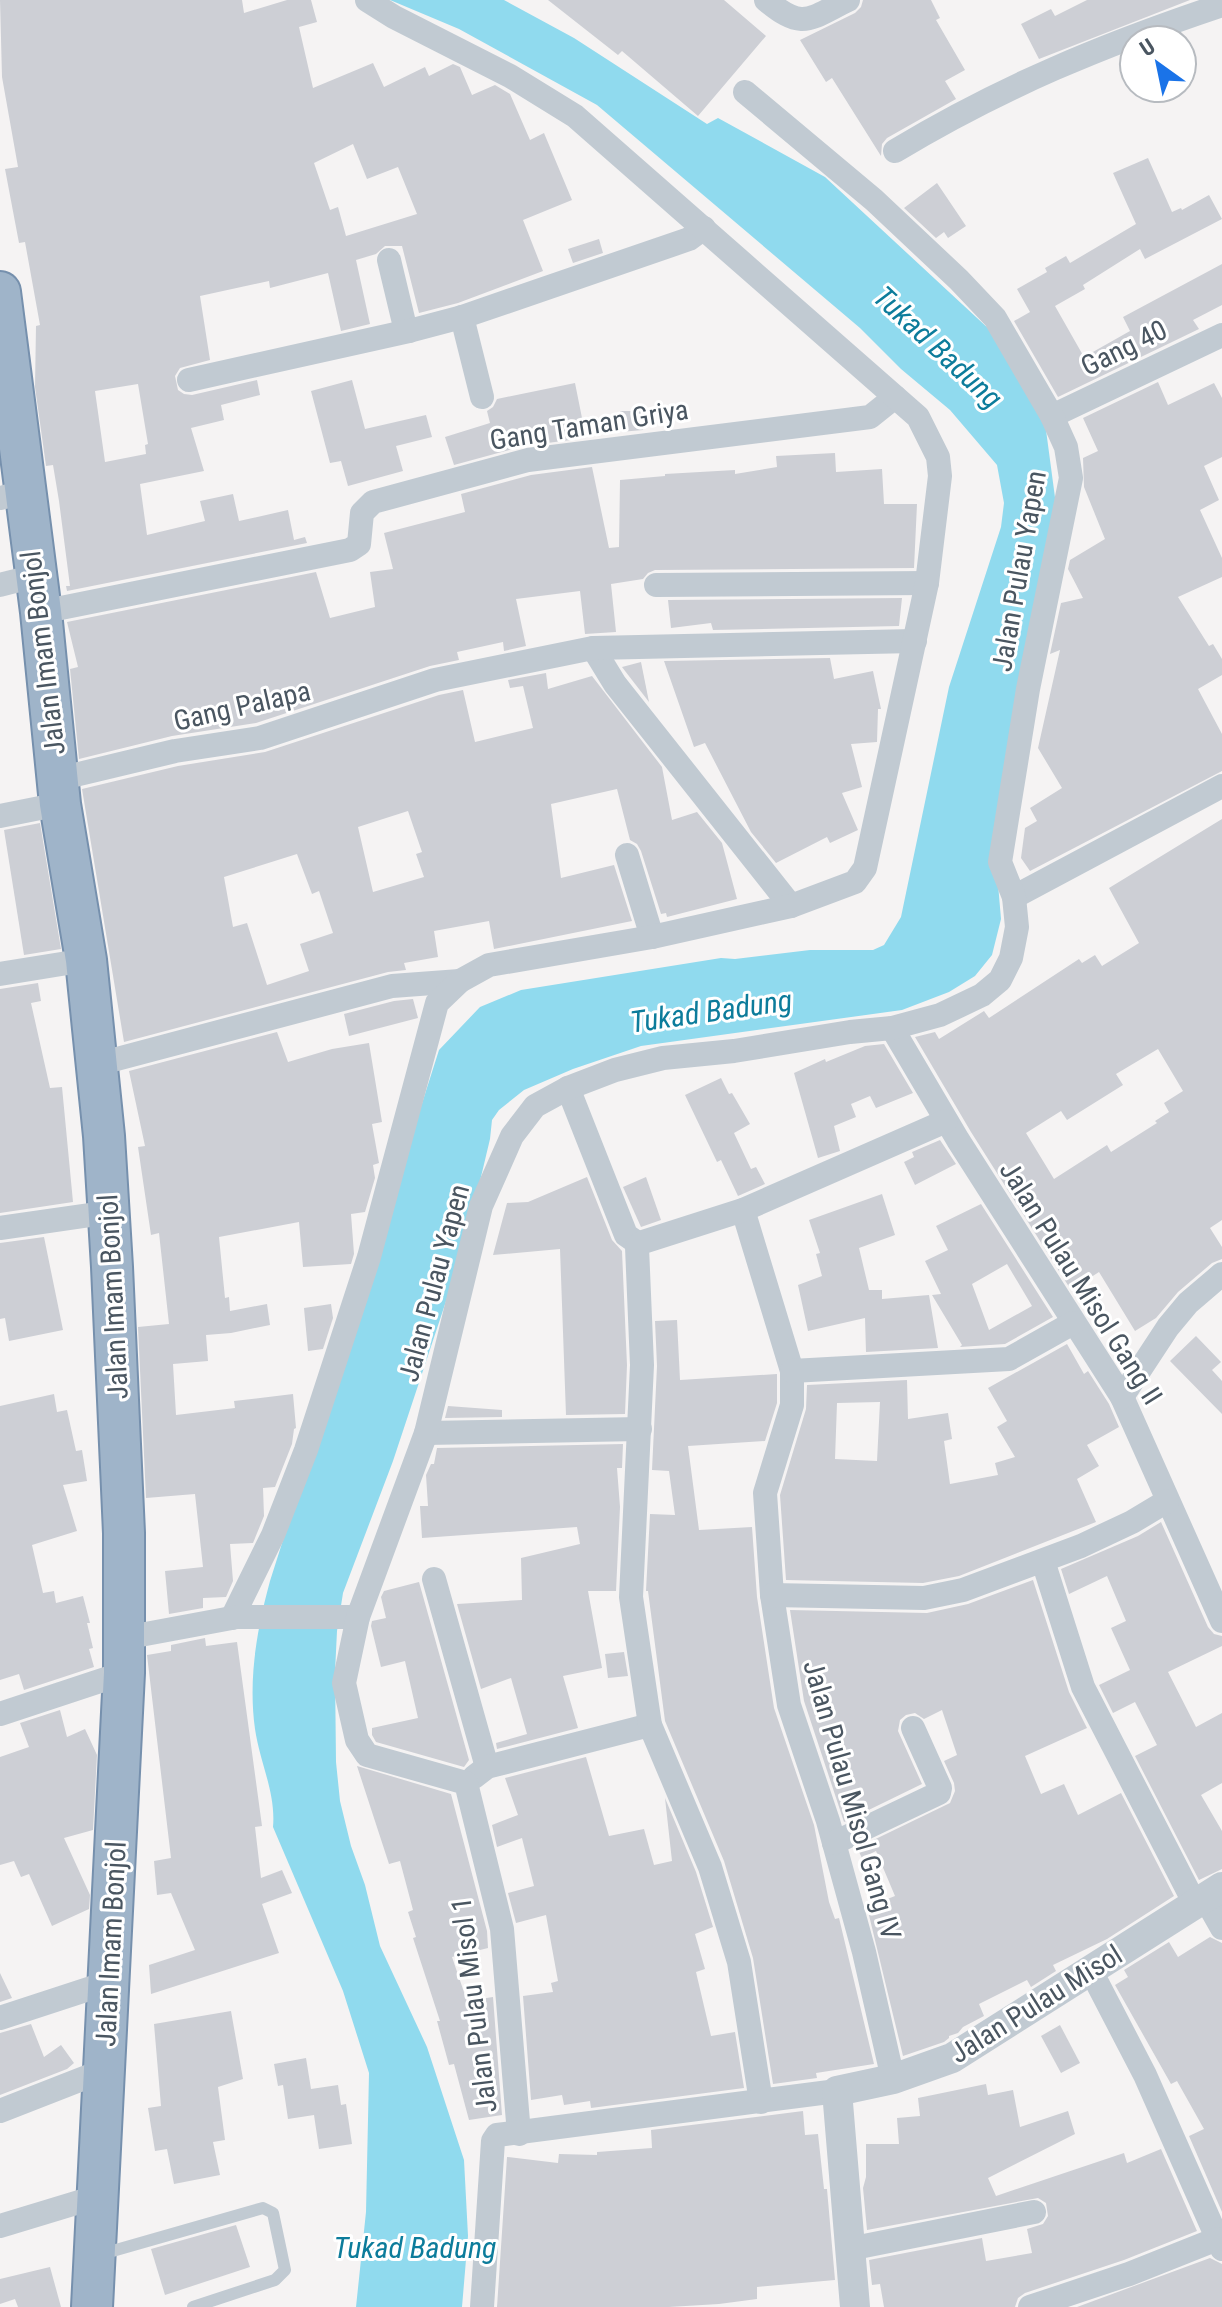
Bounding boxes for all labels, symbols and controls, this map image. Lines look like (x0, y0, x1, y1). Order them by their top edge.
north arrow (1118, 24, 1198, 104)
text: U (1135, 34, 1159, 62)
water label: Tukad Badung (866, 279, 1010, 415)
street label: Gang 40 (1076, 313, 1172, 383)
street label: Gang Taman Griya (487, 393, 691, 457)
street label: Jalan Pulau Yapen (985, 468, 1053, 674)
street label: Jalan Imam Bonjol (14, 549, 72, 757)
street label: Gang Palapa (170, 674, 314, 738)
water label: Tukad Badung (628, 982, 794, 1040)
street label: Jalan Pulau Misol Gang II (993, 1155, 1169, 1411)
street label: Jalan Pulau Yapen (392, 1181, 476, 1385)
street label: Jalan Imam Bonjol (91, 1194, 135, 1400)
street label: Jalan Pulau Misol Gang IV (796, 1656, 908, 1944)
street label: Jalan Imam Bonjol (89, 1841, 133, 2047)
street label: Jalan Pulau Misol 1 (444, 1895, 504, 2115)
street label: Jalan Pulau Misol (944, 1938, 1128, 2070)
water label: Tukad Badung (334, 2230, 496, 2265)

